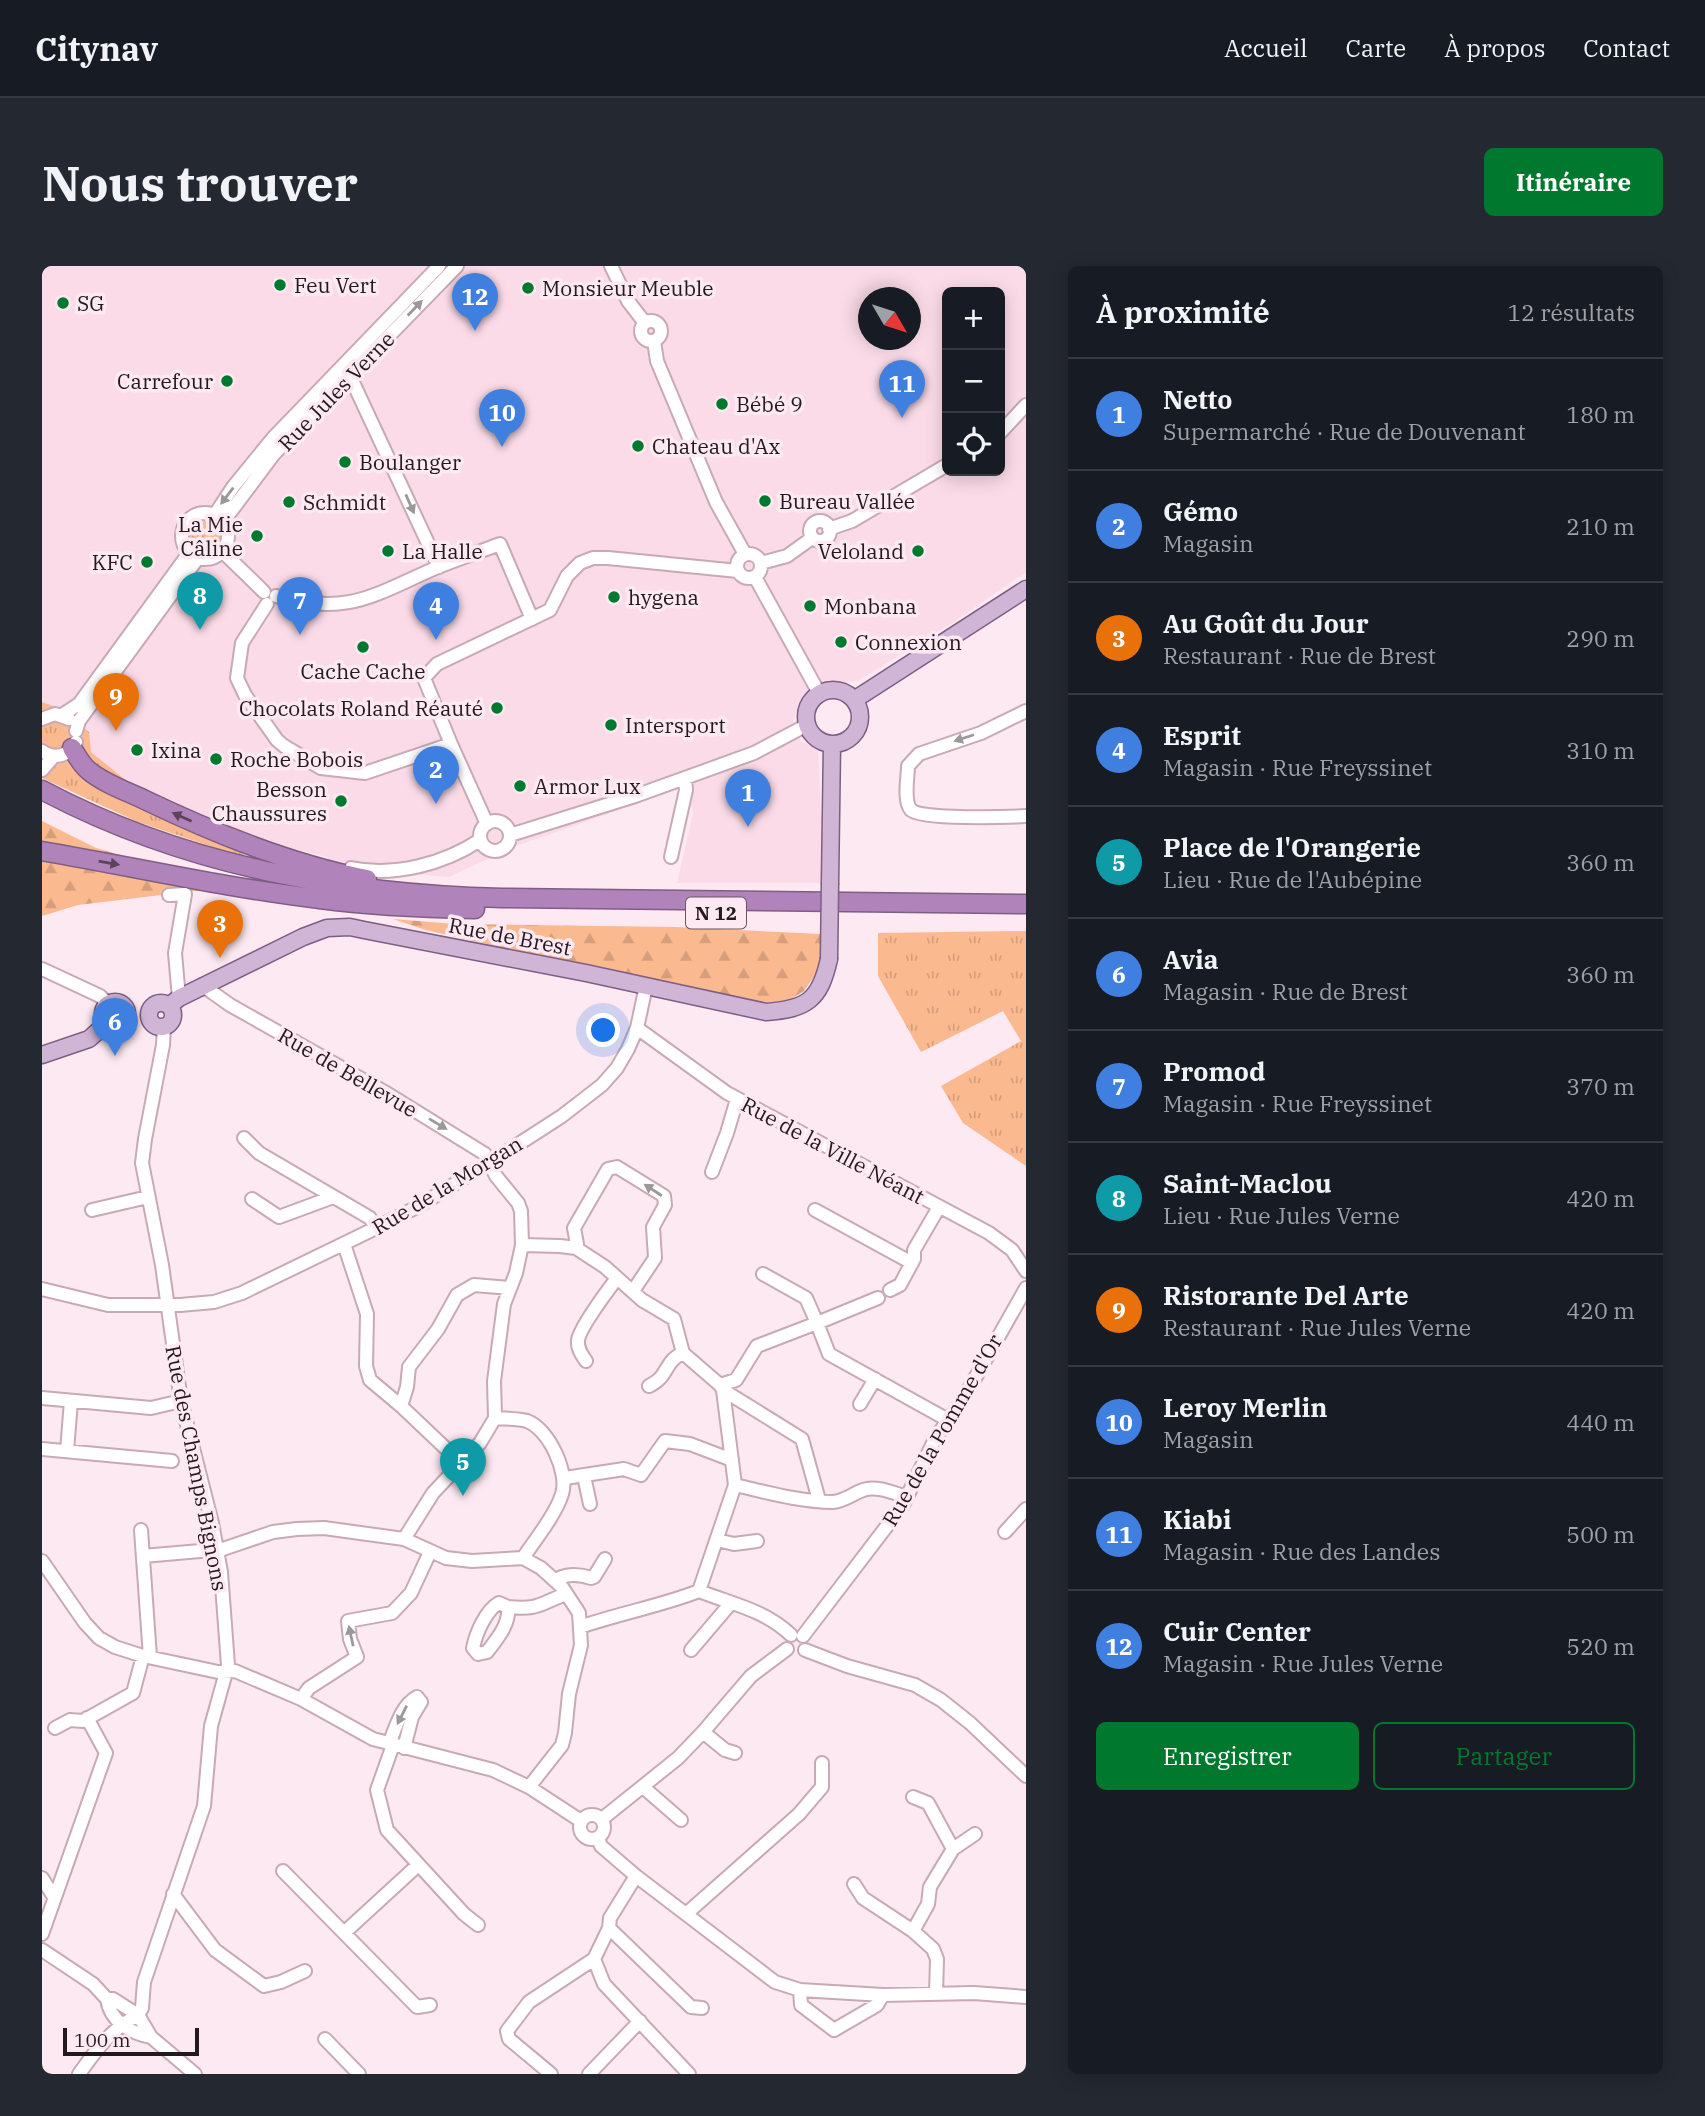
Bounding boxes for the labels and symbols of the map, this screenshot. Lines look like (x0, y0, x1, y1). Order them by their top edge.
place label: Feu Vert (294, 271, 376, 299)
pin: 12 (452, 273, 498, 331)
place label: Monsieur Meuble (542, 274, 714, 302)
marker: Feu Vert (272, 277, 288, 293)
marker: Monsieur Meuble (520, 280, 536, 296)
north arrow (858, 287, 921, 350)
place label: SG (77, 289, 105, 317)
marker: SG (55, 295, 71, 311)
one-way arrow (407, 300, 423, 317)
street label: Rue Jules Verne (272, 325, 400, 457)
pin: 11 (879, 360, 925, 418)
place label: Carrefour (117, 367, 214, 395)
marker: Carrefour (219, 373, 235, 389)
pin: 10 (479, 389, 525, 447)
place label: Bébé 9 (736, 390, 803, 418)
marker: Bébé 9 (714, 396, 730, 412)
place label: Chateau d'Ax (652, 432, 780, 460)
marker: Chateau d'Ax (630, 438, 646, 454)
place label: Boulanger (359, 448, 462, 476)
marker: Boulanger (337, 454, 353, 470)
one-way arrow (219, 486, 234, 504)
place label: Bureau Vallée (779, 487, 915, 515)
place label: Schmidt (303, 488, 386, 516)
one-way arrow (405, 493, 416, 514)
marker: Bureau Vallée (757, 493, 773, 509)
marker: Schmidt (281, 494, 297, 510)
place label: La Mie Câline (178, 510, 243, 562)
marker: La Mie Câline (249, 528, 265, 544)
place label: La Halle (402, 537, 483, 565)
place label: Veloland (818, 537, 904, 565)
marker: La Halle (380, 543, 396, 559)
marker: Veloland (910, 543, 926, 559)
place label: KFC (92, 548, 133, 576)
marker: KFC (139, 554, 155, 570)
pin: 8 (177, 572, 223, 630)
pin: 7 (277, 577, 323, 635)
pin: 4 (413, 582, 459, 640)
place label: hygena (628, 583, 699, 611)
marker: hygena (606, 589, 622, 605)
place label: Monbana (824, 592, 917, 620)
marker: Monbana (802, 598, 818, 614)
place label: Connexion (855, 628, 962, 656)
marker: Connexion (833, 634, 849, 650)
marker: Cache Cache (355, 639, 371, 655)
place label: Cache Cache (300, 657, 426, 685)
pin: 9 (93, 673, 139, 731)
place label: Chocolats Roland Réauté (239, 694, 483, 722)
marker: Chocolats Roland Réauté (489, 700, 505, 716)
place label: Intersport (625, 711, 726, 739)
marker: Intersport (603, 717, 619, 733)
one-way arrow (953, 734, 974, 744)
place label: Ixina (151, 736, 202, 764)
marker: Ixina (129, 742, 145, 758)
place label: Roche Bobois (230, 745, 363, 773)
pin: 2 (413, 746, 459, 804)
marker: Roche Bobois (208, 751, 224, 767)
pin: 1 (725, 769, 771, 827)
place label: Armor Lux (534, 772, 641, 800)
place label: Besson Chaussures (212, 775, 327, 827)
marker: Armor Lux (512, 778, 528, 794)
marker: Besson Chaussures (333, 793, 349, 809)
one-way arrow (172, 812, 192, 823)
one-way arrow (98, 857, 120, 868)
road number: N 12 (686, 898, 746, 928)
pin: 3 (197, 900, 243, 958)
street label: Rue de Brest (446, 910, 574, 962)
pin: 6 (92, 998, 138, 1056)
your location (586, 1013, 620, 1047)
street label: Rue de Bellevue (273, 1021, 423, 1123)
street label: Rue de la Ville Néant (737, 1090, 929, 1210)
one-way arrow (428, 1118, 447, 1130)
street label: Rue de la Morgan (367, 1129, 527, 1241)
one-way arrow (644, 1183, 663, 1196)
street label: Rue de la Pomme d'Or (876, 1328, 1009, 1531)
street label: Rue des Champs Bignons (159, 1343, 235, 1593)
pin: 5 (440, 1438, 486, 1496)
one-way arrow (345, 1625, 356, 1647)
one-way arrow (396, 1705, 408, 1725)
scale bar (63, 2025, 200, 2057)

